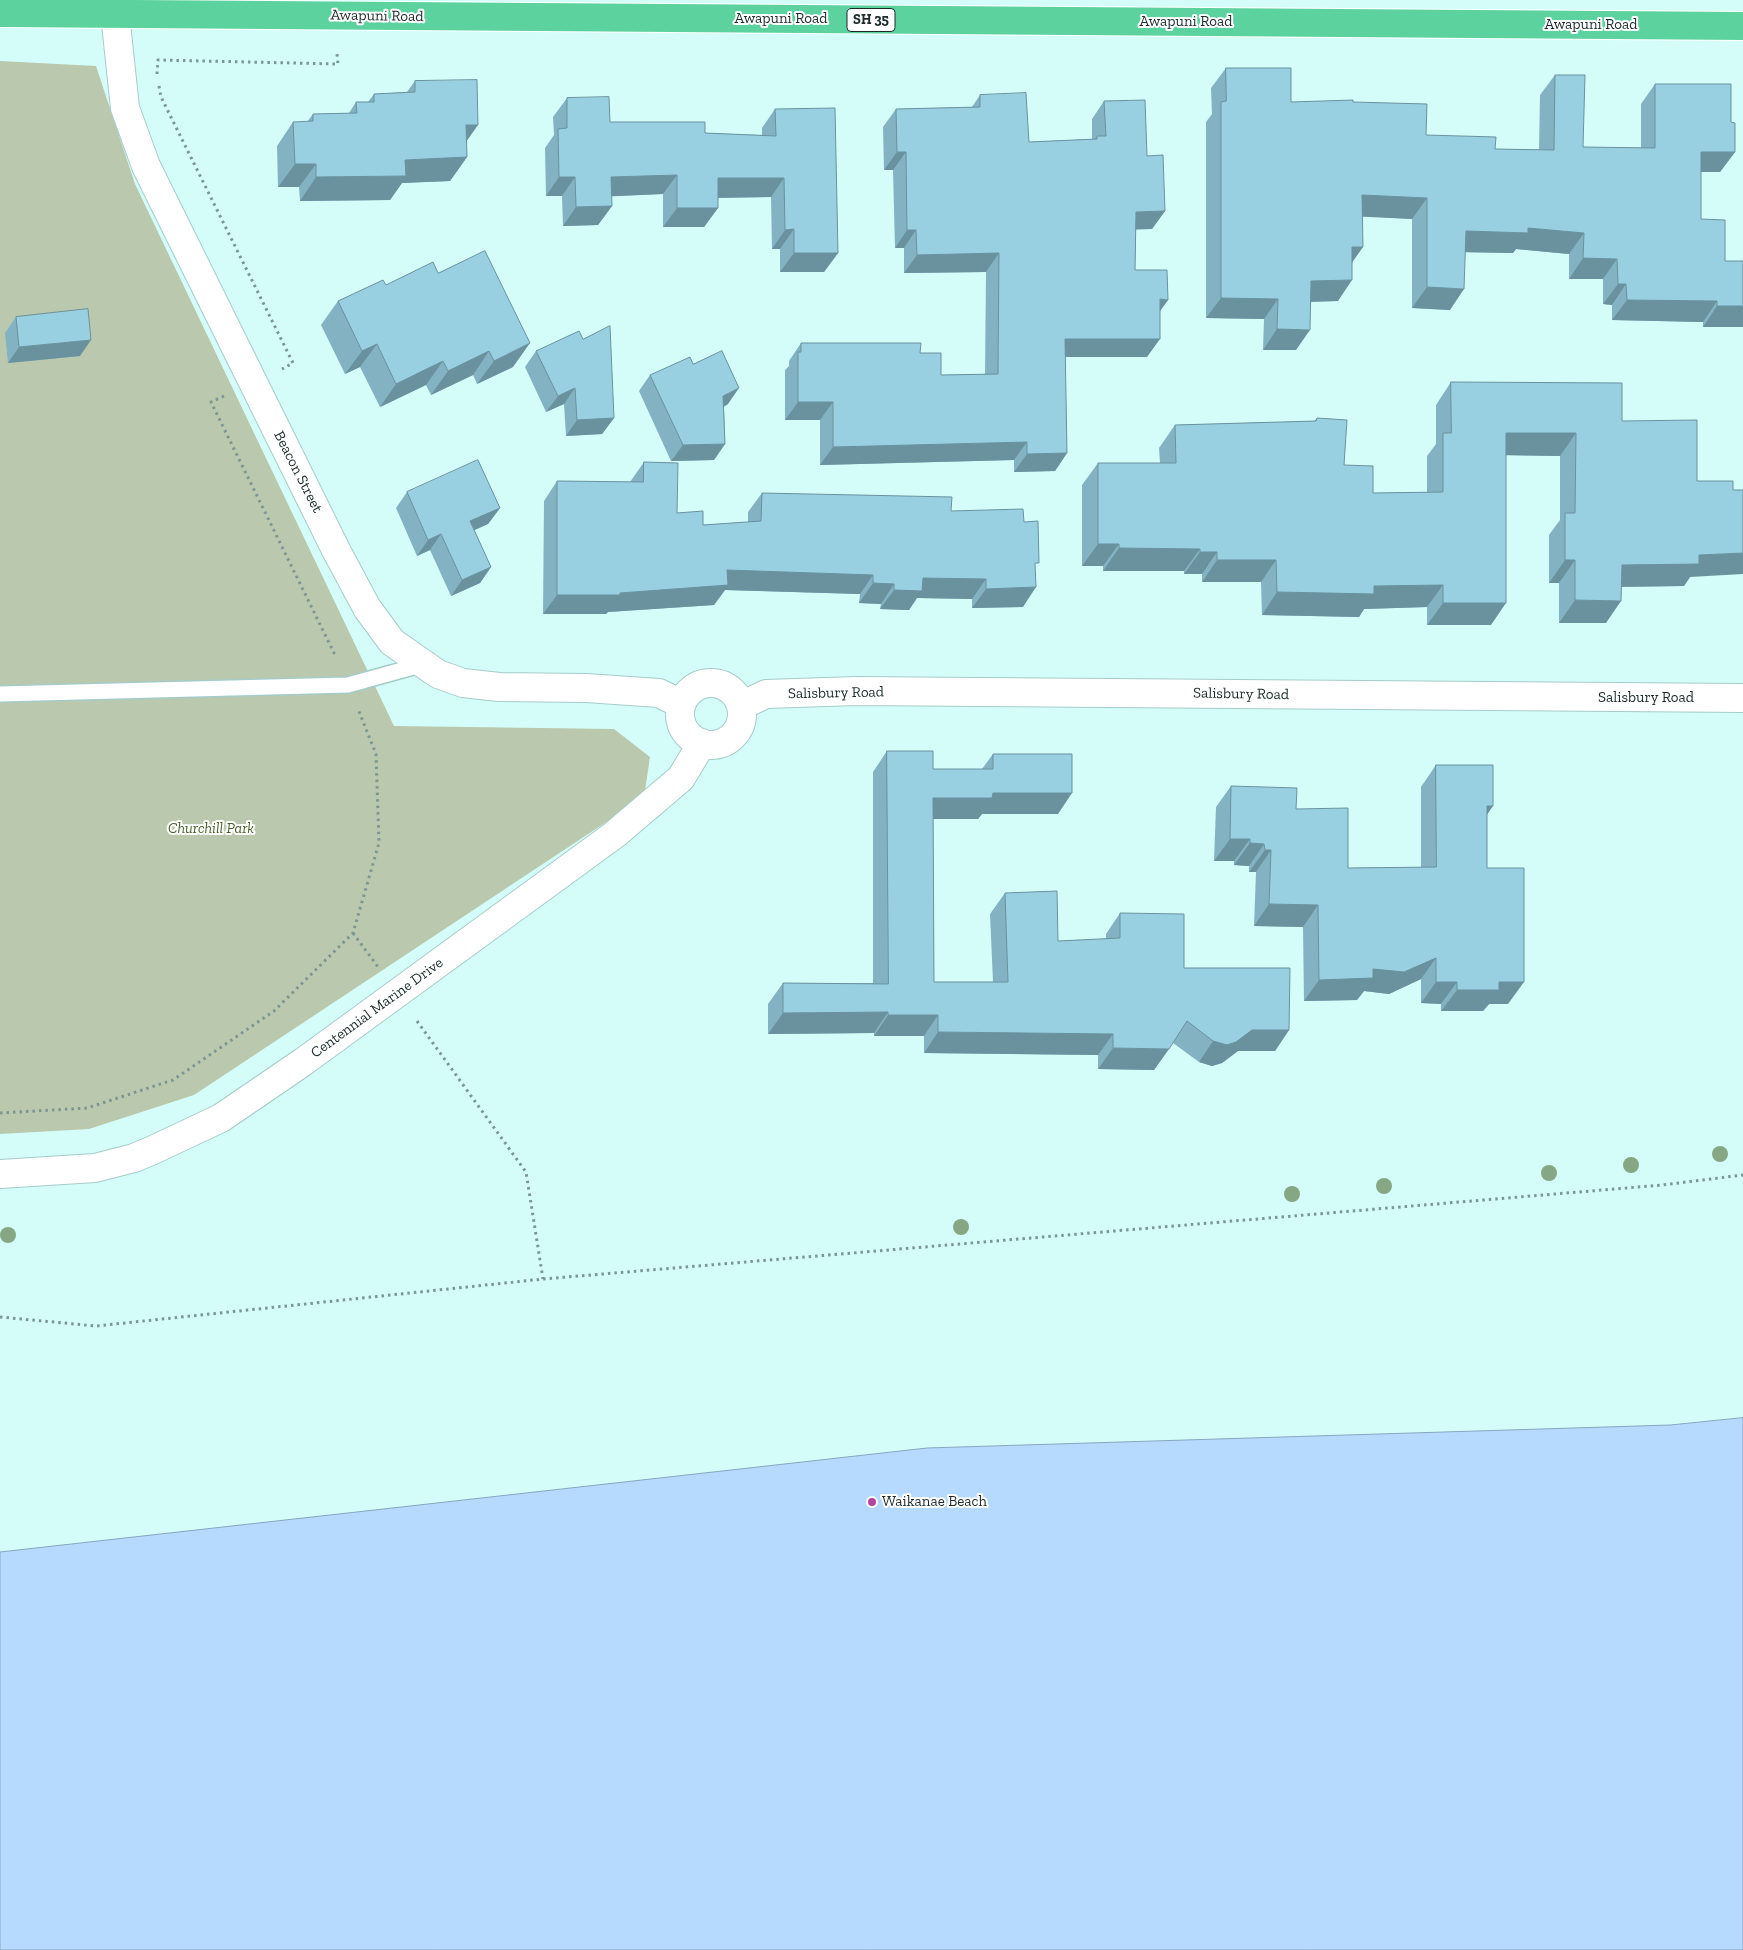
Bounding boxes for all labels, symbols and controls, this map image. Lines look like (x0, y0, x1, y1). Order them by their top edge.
street label: Awapuni Road (330, 6, 424, 26)
road number: SH 35 (847, 8, 895, 32)
street label: Awapuni Road (735, 10, 827, 28)
street label: Awapuni Road (1140, 13, 1232, 31)
street label: Awapuni Road (1545, 16, 1637, 34)
street label: Beacon Street (270, 428, 326, 516)
street label: Salisbury Road (788, 683, 884, 703)
street label: Salisbury Road (1193, 684, 1289, 704)
street label: Salisbury Road (1598, 689, 1694, 707)
park label: Churchill Park (168, 820, 254, 838)
street label: Centennial Marine Drive (307, 954, 447, 1062)
place label: Waikanae Beach (882, 1493, 987, 1511)
marker: Waikanae Beach (866, 1496, 878, 1508)

